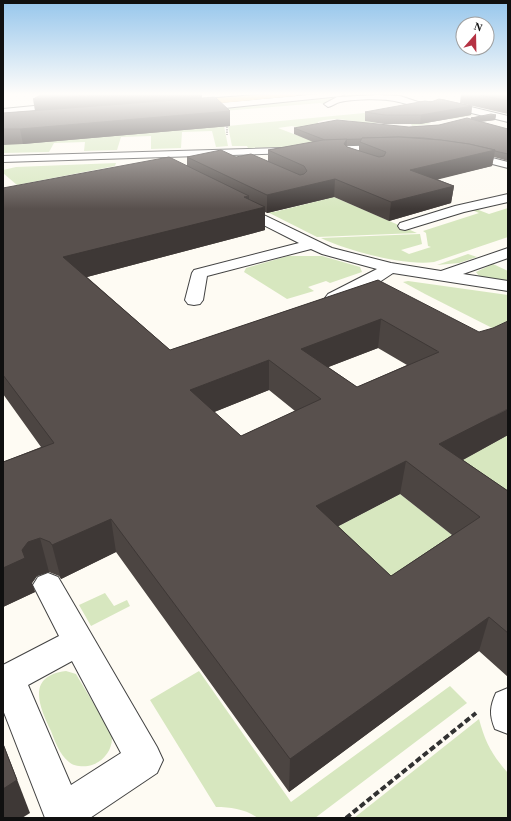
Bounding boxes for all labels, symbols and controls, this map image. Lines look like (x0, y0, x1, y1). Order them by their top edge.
north arrow (455, 16, 495, 56)
text: N (473, 20, 484, 34)

